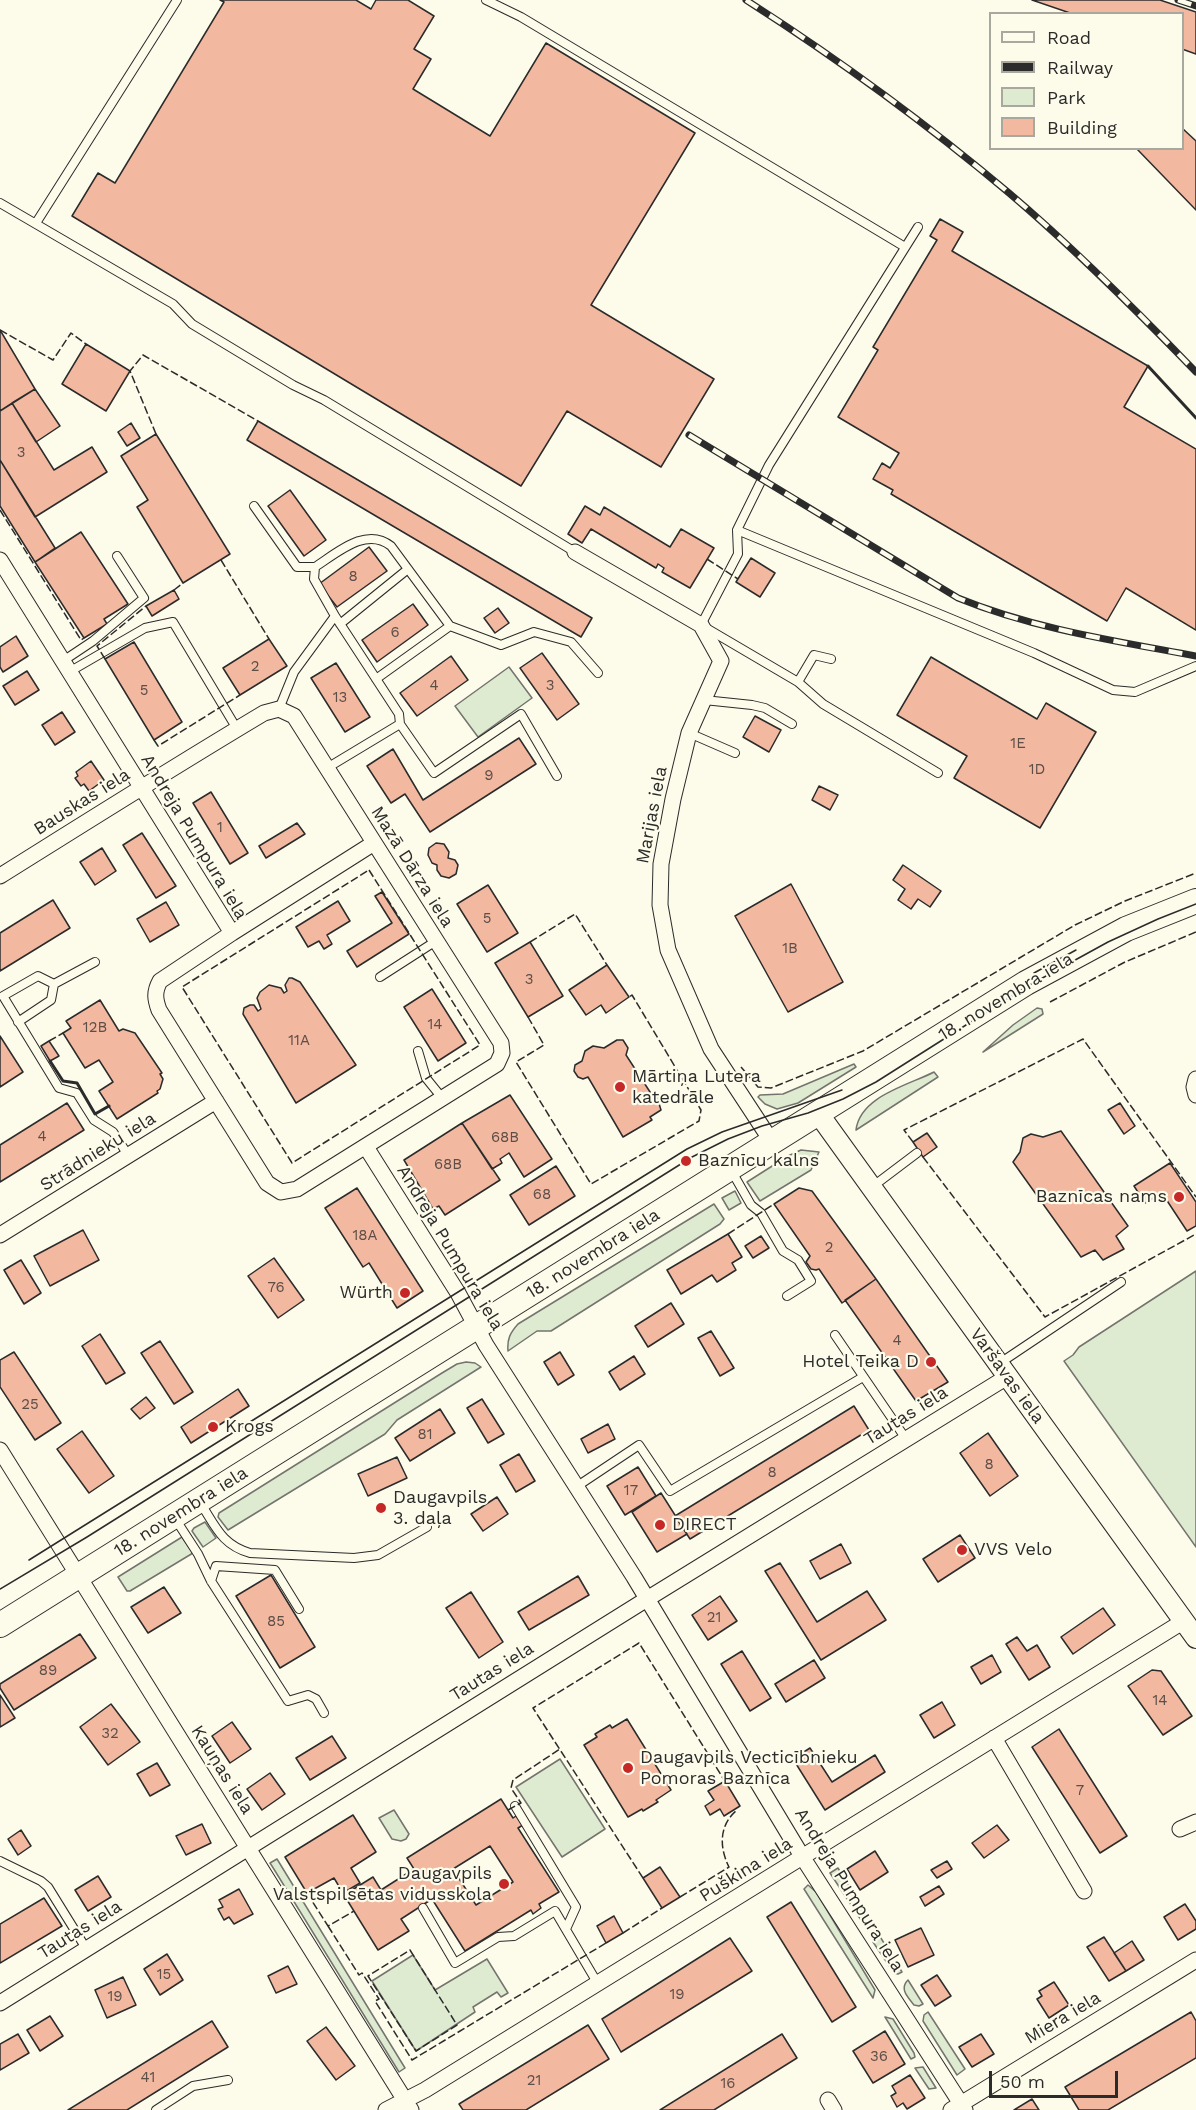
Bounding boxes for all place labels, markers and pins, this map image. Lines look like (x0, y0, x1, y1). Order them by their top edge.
place label: Mārtiņa Lutera katedrāle (632, 1066, 761, 1108)
marker: Mārtiņa Lutera katedrāle (613, 1080, 627, 1094)
place label: Baznīcu kalns (698, 1150, 819, 1172)
marker: Baznīcu kalns (679, 1154, 693, 1168)
place label: Baznīcas nams (1036, 1186, 1167, 1208)
marker: Baznīcas nams (1172, 1190, 1186, 1204)
place label: Würth (339, 1282, 393, 1304)
marker: Würth (398, 1286, 412, 1300)
place label: Hotel Teika D (802, 1351, 919, 1373)
marker: Hotel Teika D (924, 1355, 938, 1369)
place label: Krogs (225, 1416, 274, 1438)
marker: Krogs (206, 1420, 220, 1434)
place label: Daugavpils 3. daļa (393, 1487, 487, 1530)
marker: Daugavpils 3. daļa (374, 1501, 388, 1515)
place label: DIRECT (672, 1514, 737, 1536)
marker: DIRECT (653, 1518, 667, 1532)
place label: VVS Velo (974, 1539, 1052, 1561)
marker: VVS Velo (955, 1543, 969, 1557)
place label: Daugavpils Vecticībnieku Pomoras Baznīca (640, 1747, 858, 1790)
marker: Daugavpils Vecticībnieku Pomoras Baznīca (621, 1761, 635, 1775)
place label: Daugavpils Valstspilsētas vidusskola (273, 1863, 492, 1906)
marker: Daugavpils Valstspilsētas vidusskola (497, 1877, 511, 1891)

